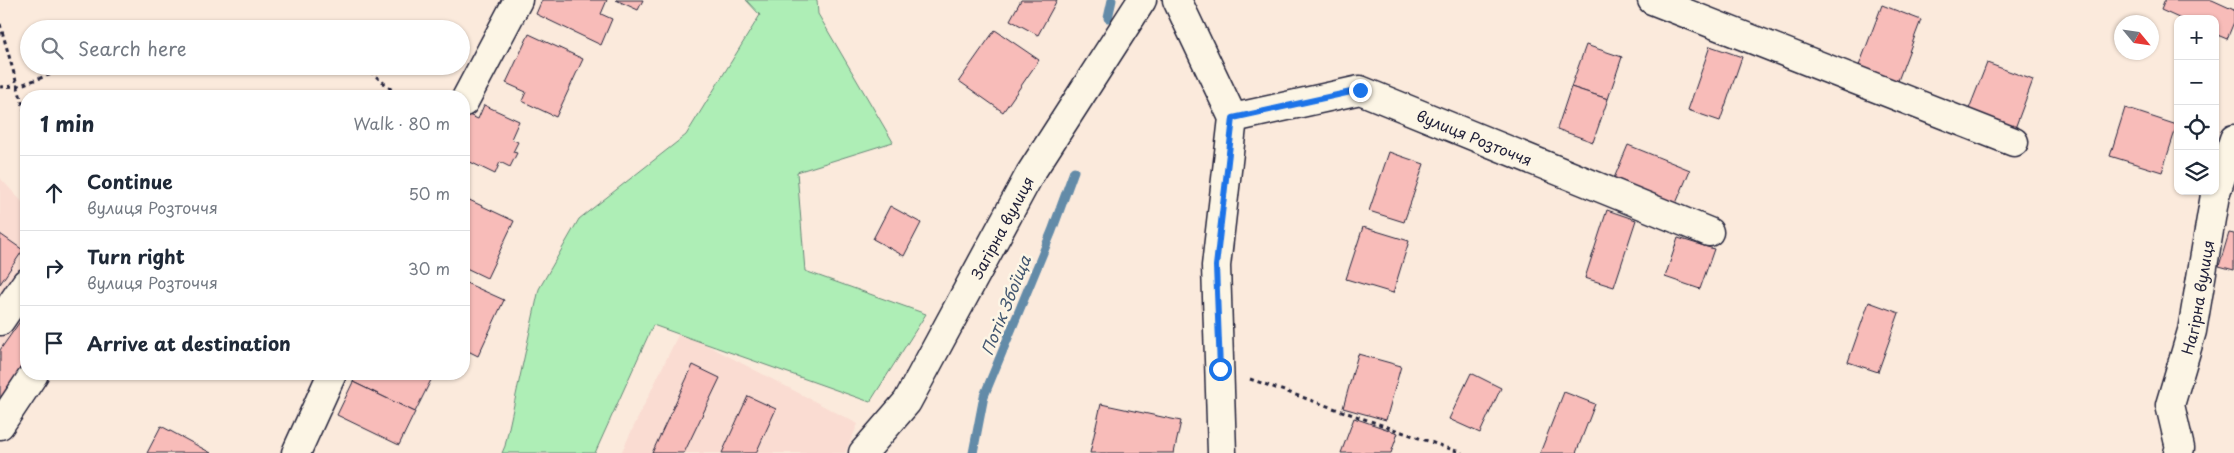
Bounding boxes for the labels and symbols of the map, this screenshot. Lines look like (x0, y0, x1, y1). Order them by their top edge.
north arrow (2114, 15, 2159, 60)
route end (1349, 79, 1372, 102)
street label: вулиця Розточчя (1414, 103, 1536, 171)
street label: Загірна вулиця (964, 172, 1038, 283)
street label: Нагірна вулиця (2174, 238, 2219, 357)
water label: Потік Збоїща (974, 251, 1036, 358)
route start (1209, 358, 1232, 381)

